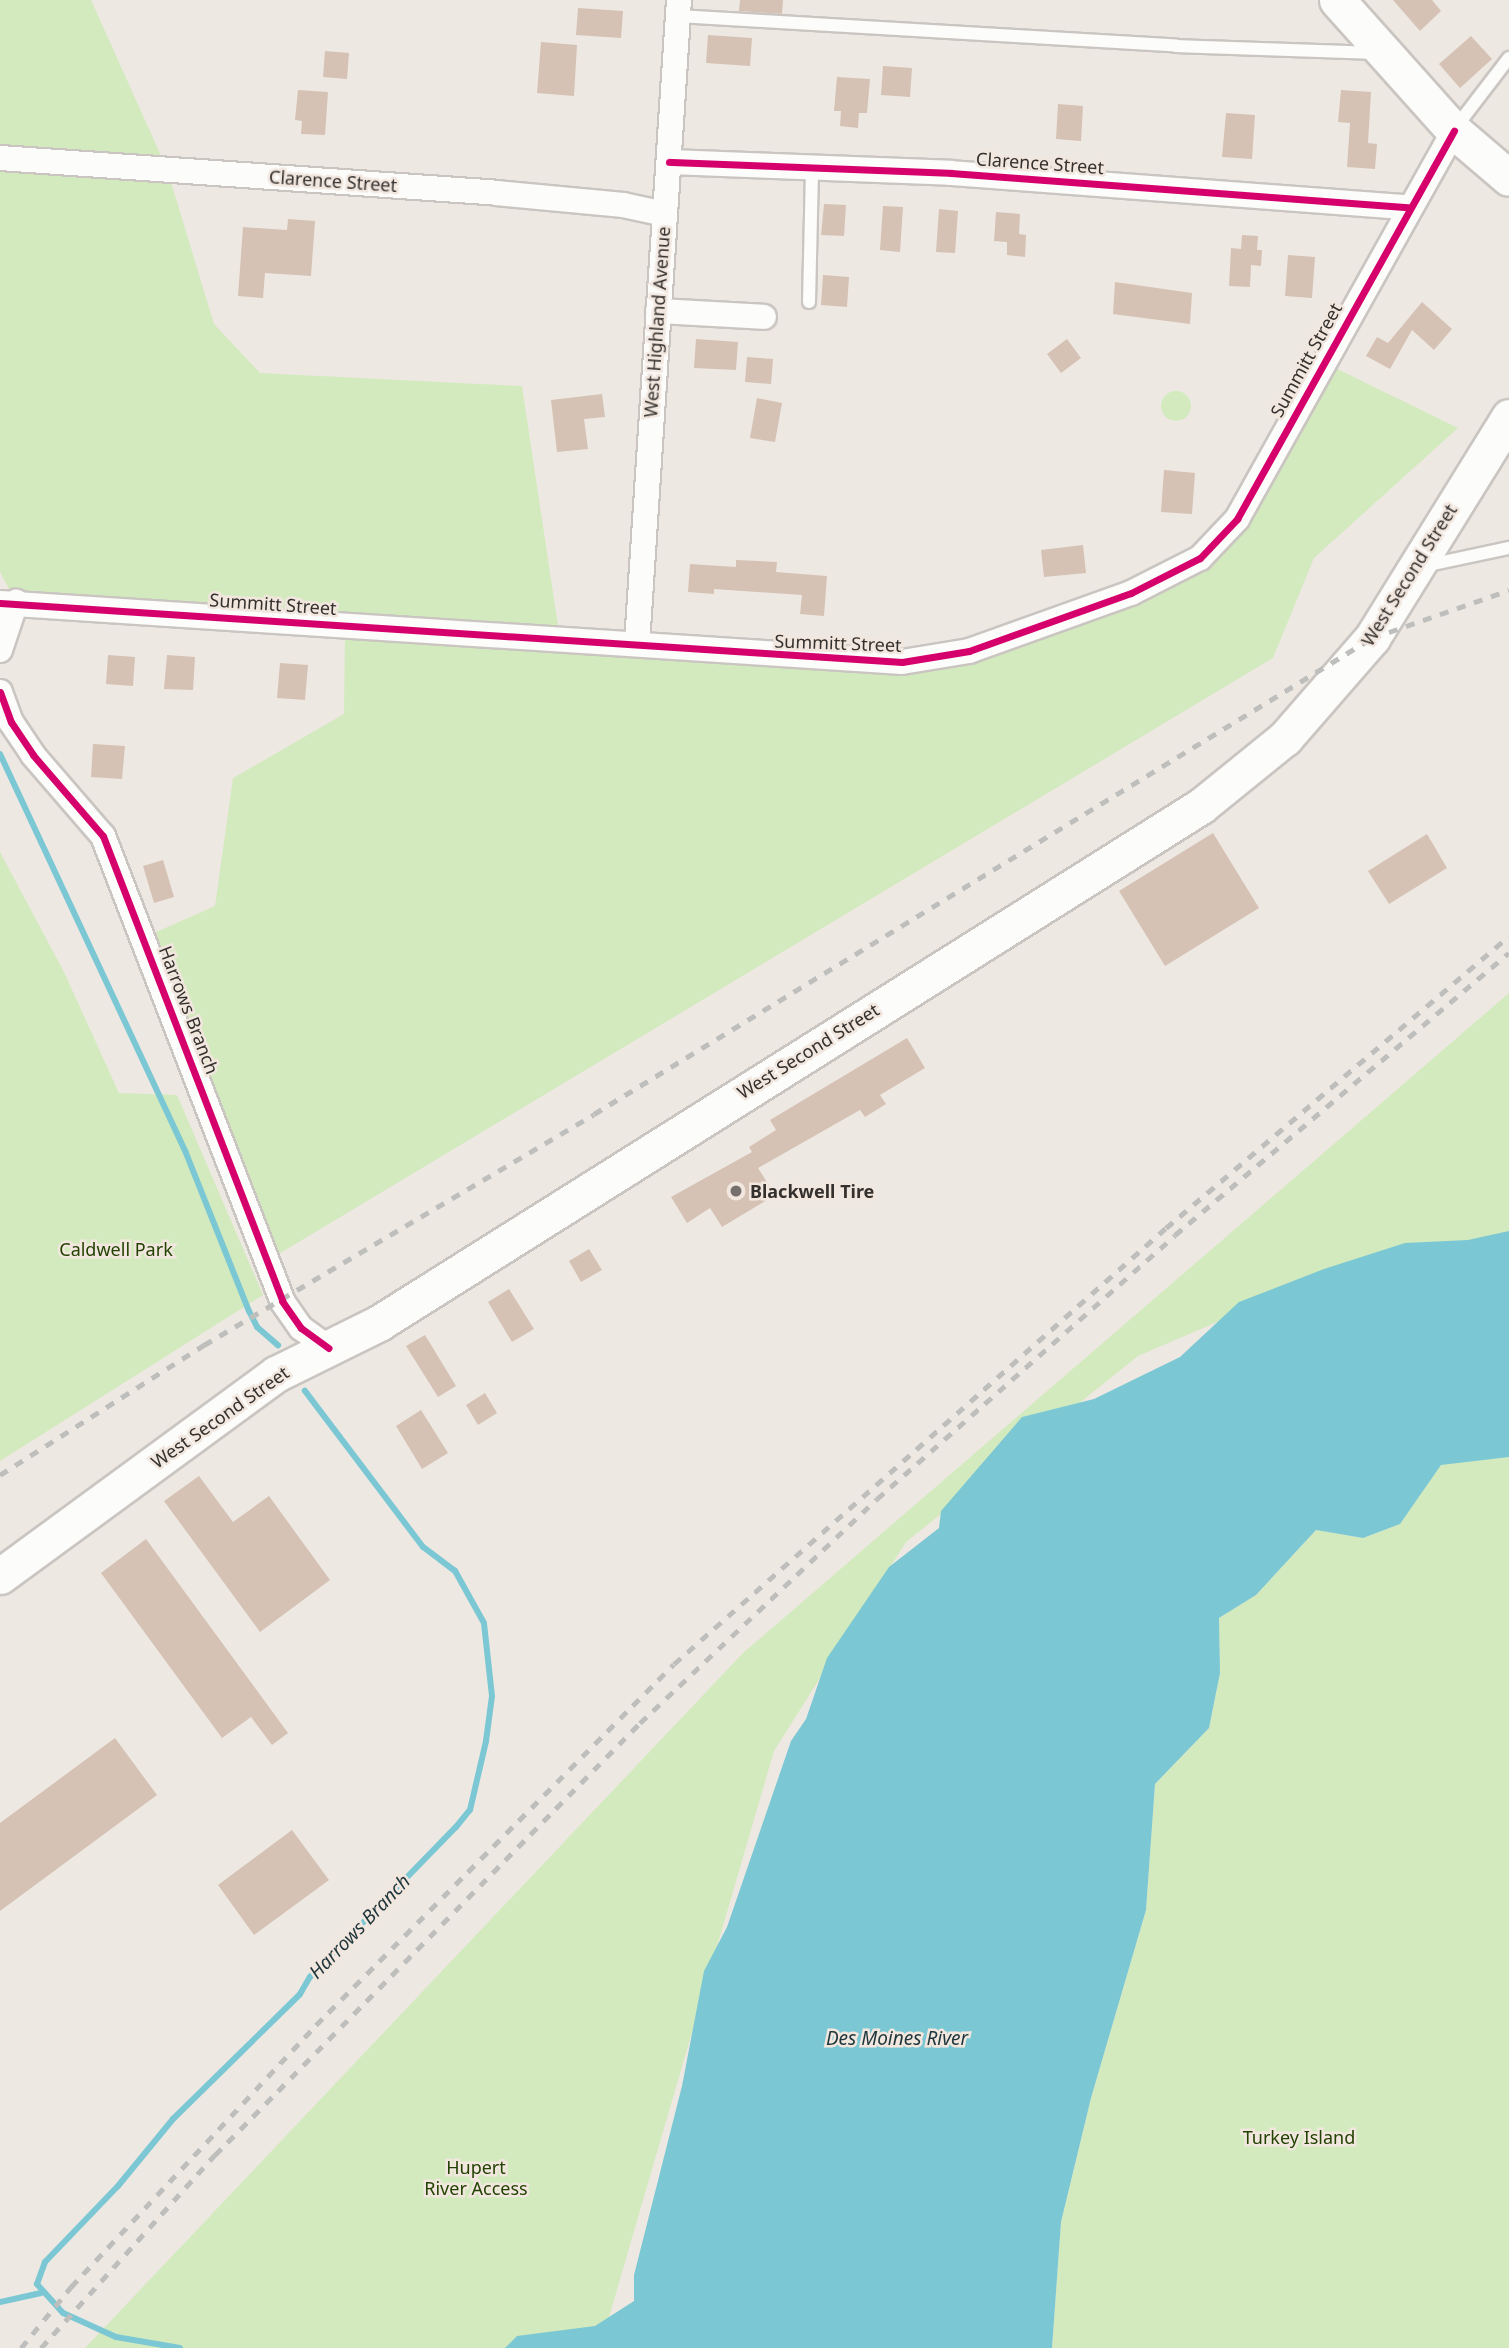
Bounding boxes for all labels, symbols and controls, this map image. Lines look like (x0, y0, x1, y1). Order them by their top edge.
street label: Clarence Street (975, 148, 1105, 178)
street label: Clarence Street (268, 166, 398, 196)
street label: West Highland Avenue (640, 226, 674, 418)
street label: Summitt Street (1266, 299, 1346, 421)
street label: West Second Street (1357, 500, 1461, 650)
street label: Summitt Street (209, 589, 337, 619)
street label: Summitt Street (774, 630, 902, 656)
street label: Harrows Branch (155, 943, 223, 1077)
street label: West Second Street (733, 999, 883, 1103)
place label: Blackwell Tire (750, 1180, 874, 1202)
marker: Blackwell Tire (728, 1183, 744, 1199)
park label: Caldwell Park (59, 1238, 173, 1260)
street label: West Second Street (147, 1361, 293, 1473)
water label: Harrows Branch (305, 1870, 415, 1984)
water label: Des Moines River (826, 2028, 968, 2050)
park label: Turkey Island (1243, 2126, 1355, 2148)
park label: Hupert River Access (424, 2157, 528, 2200)

